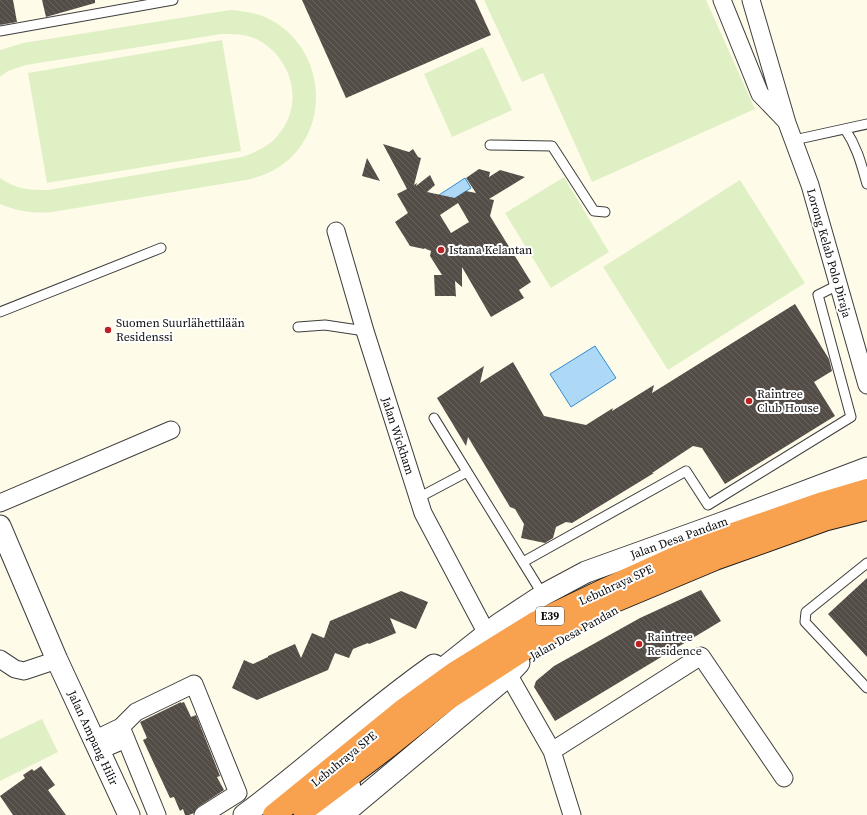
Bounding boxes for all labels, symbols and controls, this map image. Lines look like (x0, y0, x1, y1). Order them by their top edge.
street label: Lorong Kelab Polo Diraja (803, 187, 855, 320)
place label: Istana Kelantan (449, 242, 532, 258)
marker: Istana Kelantan (436, 245, 446, 255)
place label: Suomen Suurlähettilään Residenssi (116, 315, 245, 345)
marker: Suomen Suurlähettilään Residenssi (103, 325, 113, 335)
place label: Raintree Club House (757, 386, 819, 416)
street label: Jalan Wickham (378, 394, 418, 477)
marker: Raintree Club House (744, 396, 754, 406)
street label: Jalan Desa Pandam (627, 513, 730, 563)
street label: Lebuhraya SPE (576, 561, 656, 609)
street label: Jalan Desa Pandan (526, 602, 621, 664)
road number: E39 (536, 607, 564, 625)
place label: Raintree Residence (647, 629, 702, 659)
marker: Raintree Residence (634, 639, 644, 649)
street label: Jalan Ampang Hilir (64, 687, 122, 788)
street label: Lebuhraya SPE (308, 728, 380, 790)

